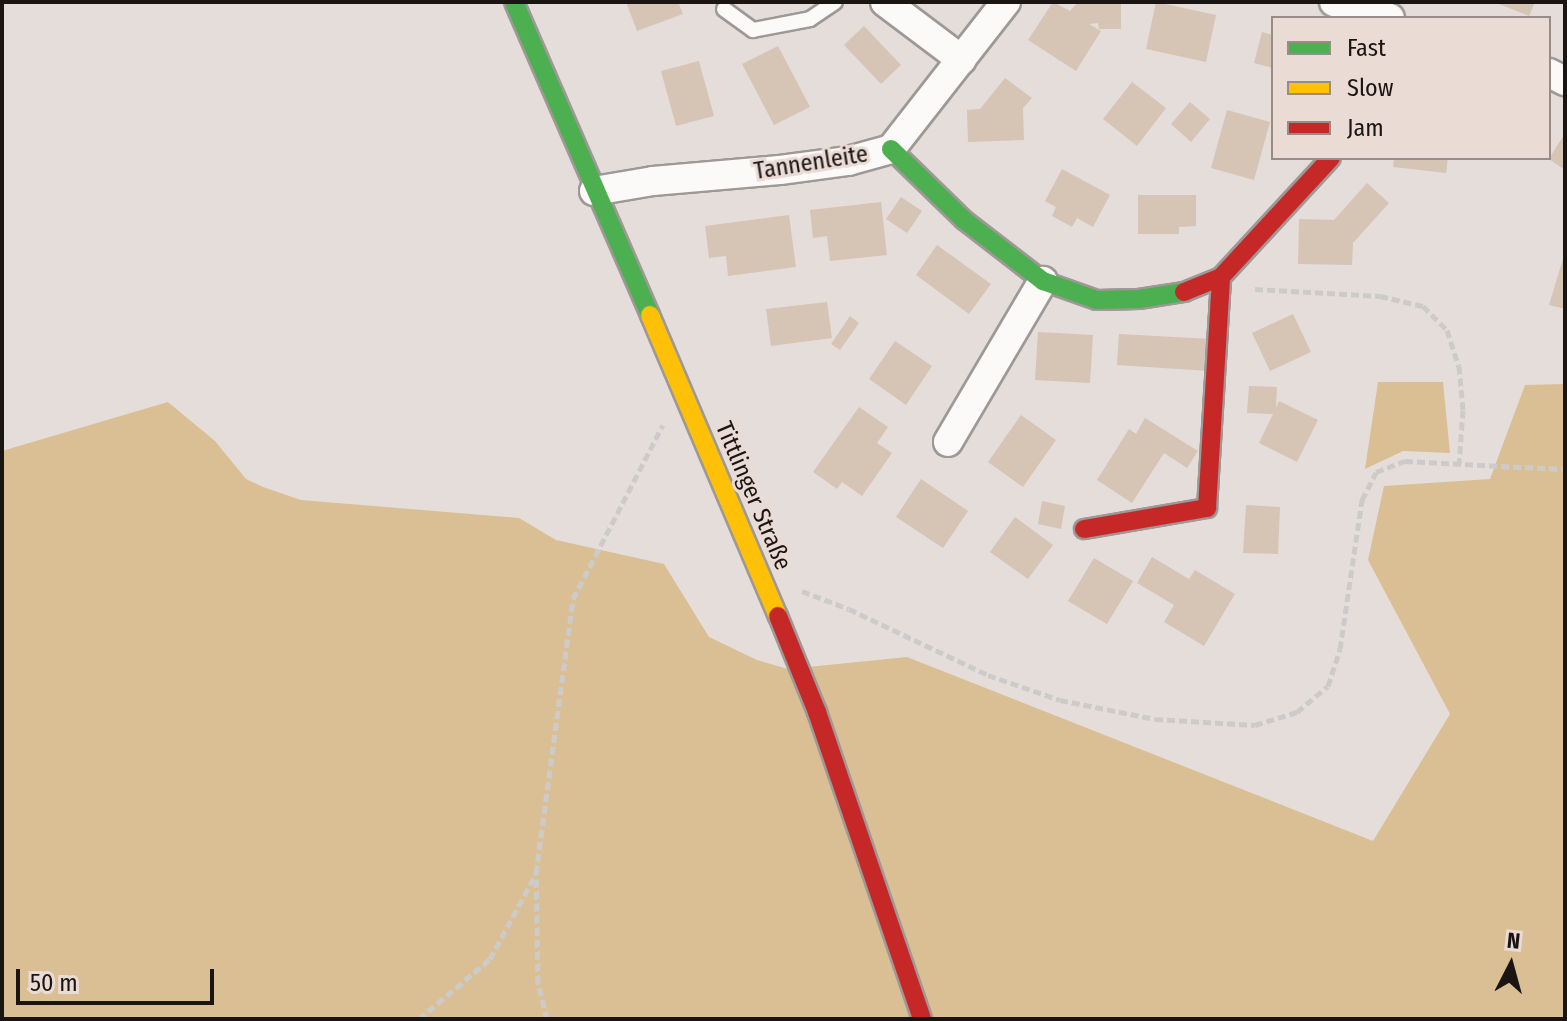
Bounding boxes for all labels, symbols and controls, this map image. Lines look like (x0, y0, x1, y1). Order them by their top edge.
legend (1271, 16, 1551, 160)
text: Fast (1347, 34, 1386, 62)
text: Slow (1347, 74, 1393, 102)
text: Jam (1347, 114, 1384, 142)
street label: Tannenleite (752, 140, 870, 186)
street label: Tittlinger Straße (709, 418, 797, 574)
north arrow (1471, 925, 1551, 1005)
text: N (1506, 927, 1522, 955)
scale bar (20, 953, 218, 1003)
text: 50 m (30, 969, 78, 997)

